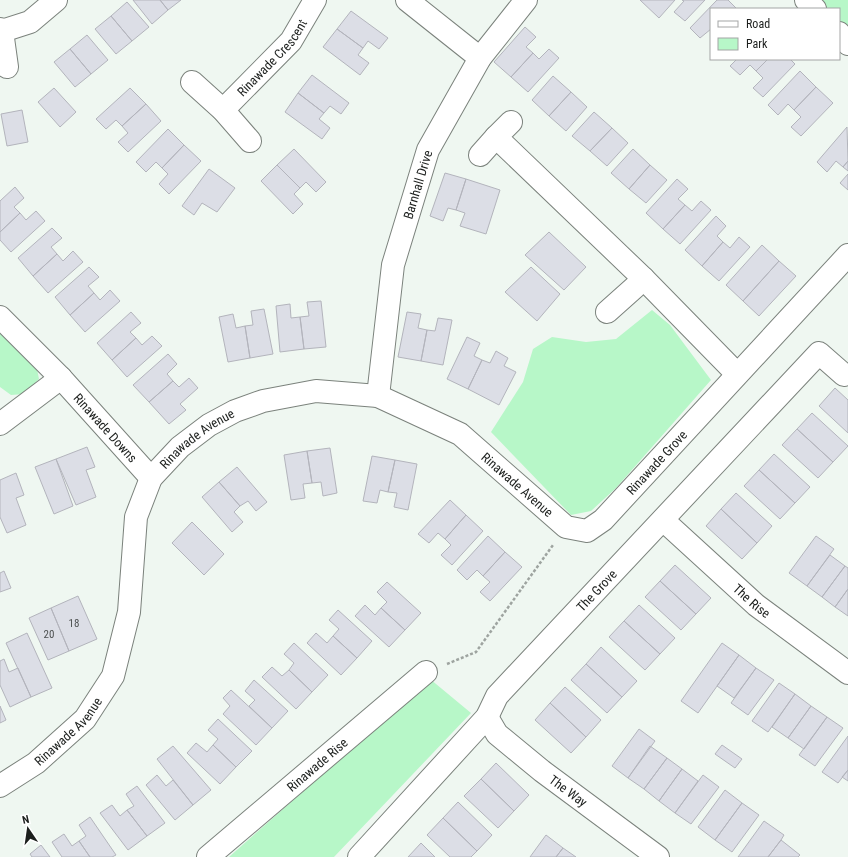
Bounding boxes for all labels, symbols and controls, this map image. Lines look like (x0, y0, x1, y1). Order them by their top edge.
legend (710, 8, 840, 60)
street label: Rinawade Crescent (234, 16, 310, 99)
text: Road (746, 17, 770, 31)
text: Park (746, 37, 768, 51)
street label: Barnhall Drive (400, 148, 435, 221)
street label: Rinawade Downs (71, 390, 140, 465)
street label: Rinawade Avenue (156, 405, 237, 471)
street label: Rinawade Grove (623, 427, 690, 498)
street label: Rinawade Avenue (479, 449, 556, 520)
street label: The Grove (573, 566, 619, 614)
street label: The Rise (730, 581, 773, 621)
house number: 18 (69, 617, 79, 630)
house number: 20 (44, 628, 54, 641)
street label: Rinawade Avenue (31, 694, 105, 768)
street label: Rinawade Rise (284, 735, 350, 794)
street label: The Way (547, 772, 591, 810)
north arrow (8, 809, 48, 849)
text: N (21, 813, 31, 827)

